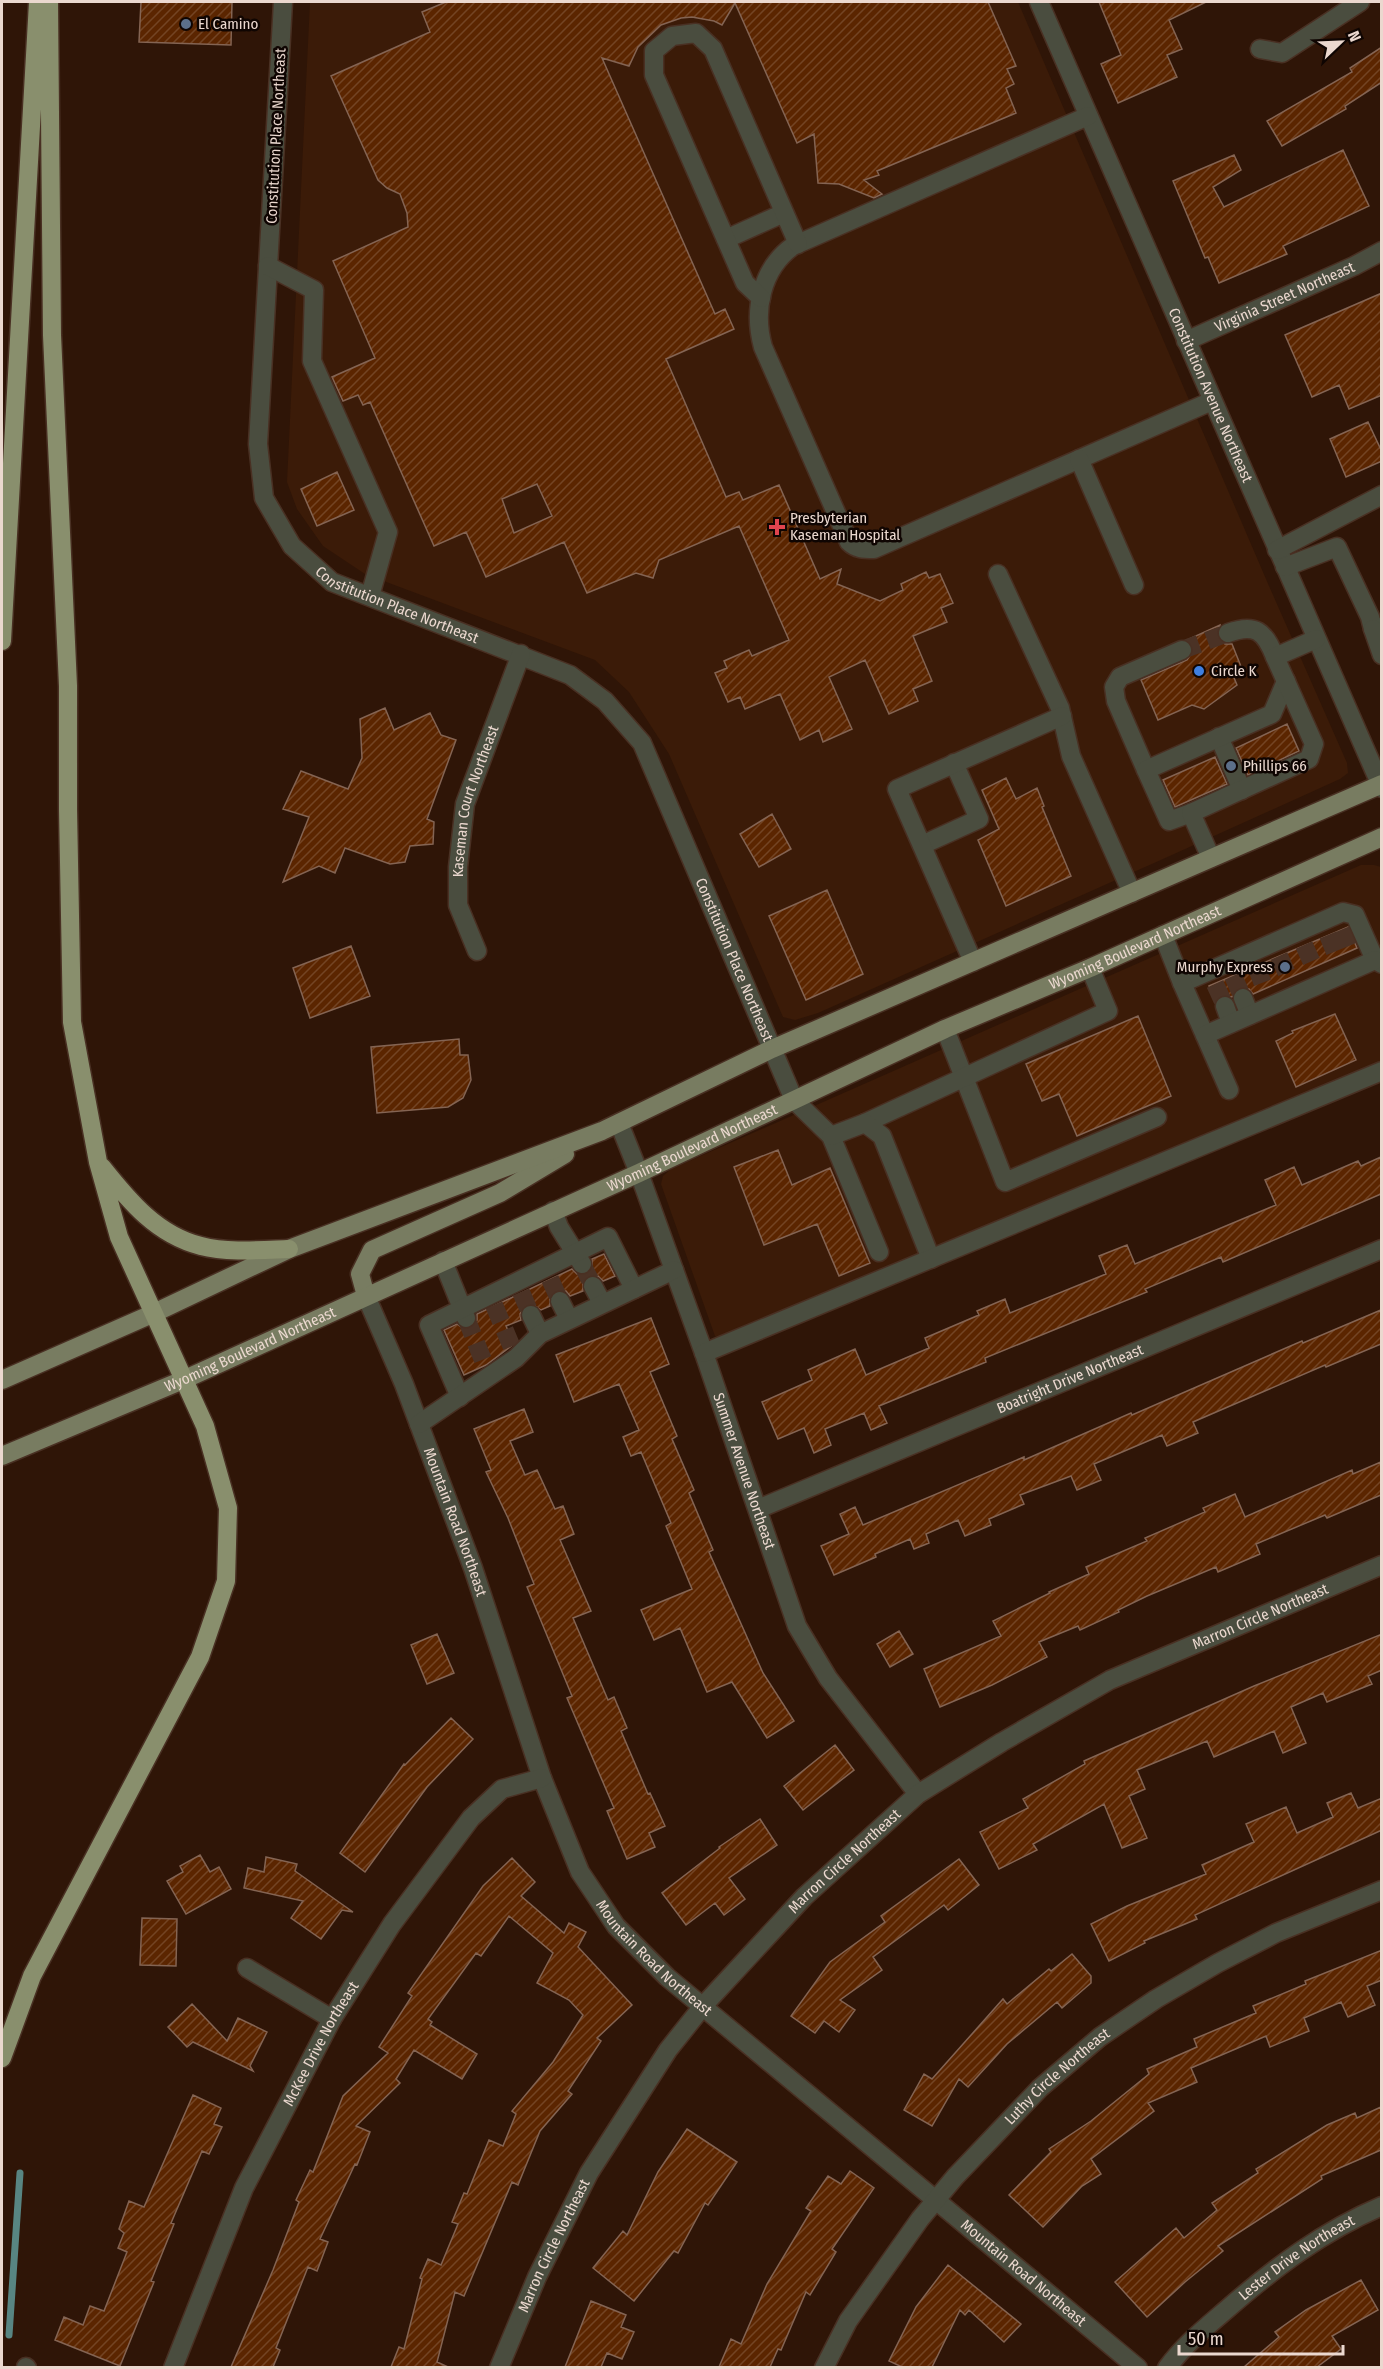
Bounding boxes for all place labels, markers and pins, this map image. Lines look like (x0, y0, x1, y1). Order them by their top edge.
place label: El Camino (198, 15, 258, 33)
marker: El Camino (179, 17, 193, 31)
place label: Presbyterian Kaseman Hospital (790, 509, 900, 544)
marker: Presbyterian Kaseman Hospital (768, 518, 786, 536)
place label: Circle K (1211, 662, 1256, 680)
marker: Circle K (1192, 664, 1206, 678)
place label: Phillips 66 (1243, 757, 1307, 775)
marker: Phillips 66 (1224, 759, 1238, 773)
place label: Murphy Express (1177, 958, 1273, 976)
marker: Murphy Express (1278, 960, 1292, 974)

